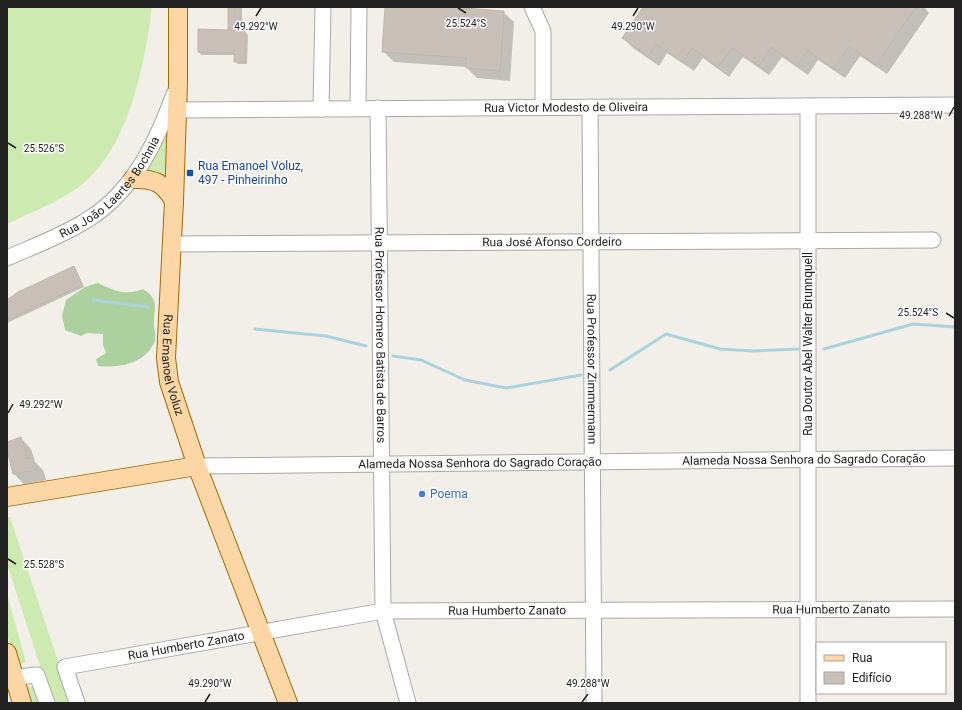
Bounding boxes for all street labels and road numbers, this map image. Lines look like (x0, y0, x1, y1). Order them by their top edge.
street label: Rua Victor Modesto de Oliveira (484, 100, 648, 115)
street label: Rua João Laertes Bochnia (57, 134, 162, 241)
street label: Rua Professor Homero Batista de Barros (372, 227, 388, 443)
street label: Rua José Afonso Cordeiro (482, 235, 622, 249)
street label: Rua Doutor Abel Walter Brunnquell (801, 252, 815, 436)
street label: Rua Professor Zimmermann (584, 294, 599, 444)
street label: Rua Emanoel Voluz (159, 314, 187, 417)
street label: Alameda Nossa Senhora do Sagrado Coração (682, 451, 926, 468)
street label: Alameda Nossa Senhora do Sagrado Coração (358, 455, 602, 471)
street label: Rua Humberto Zanato (772, 602, 890, 617)
street label: Rua Humberto Zanato (448, 603, 566, 618)
street label: Rua Humberto Zanato (127, 629, 246, 663)

